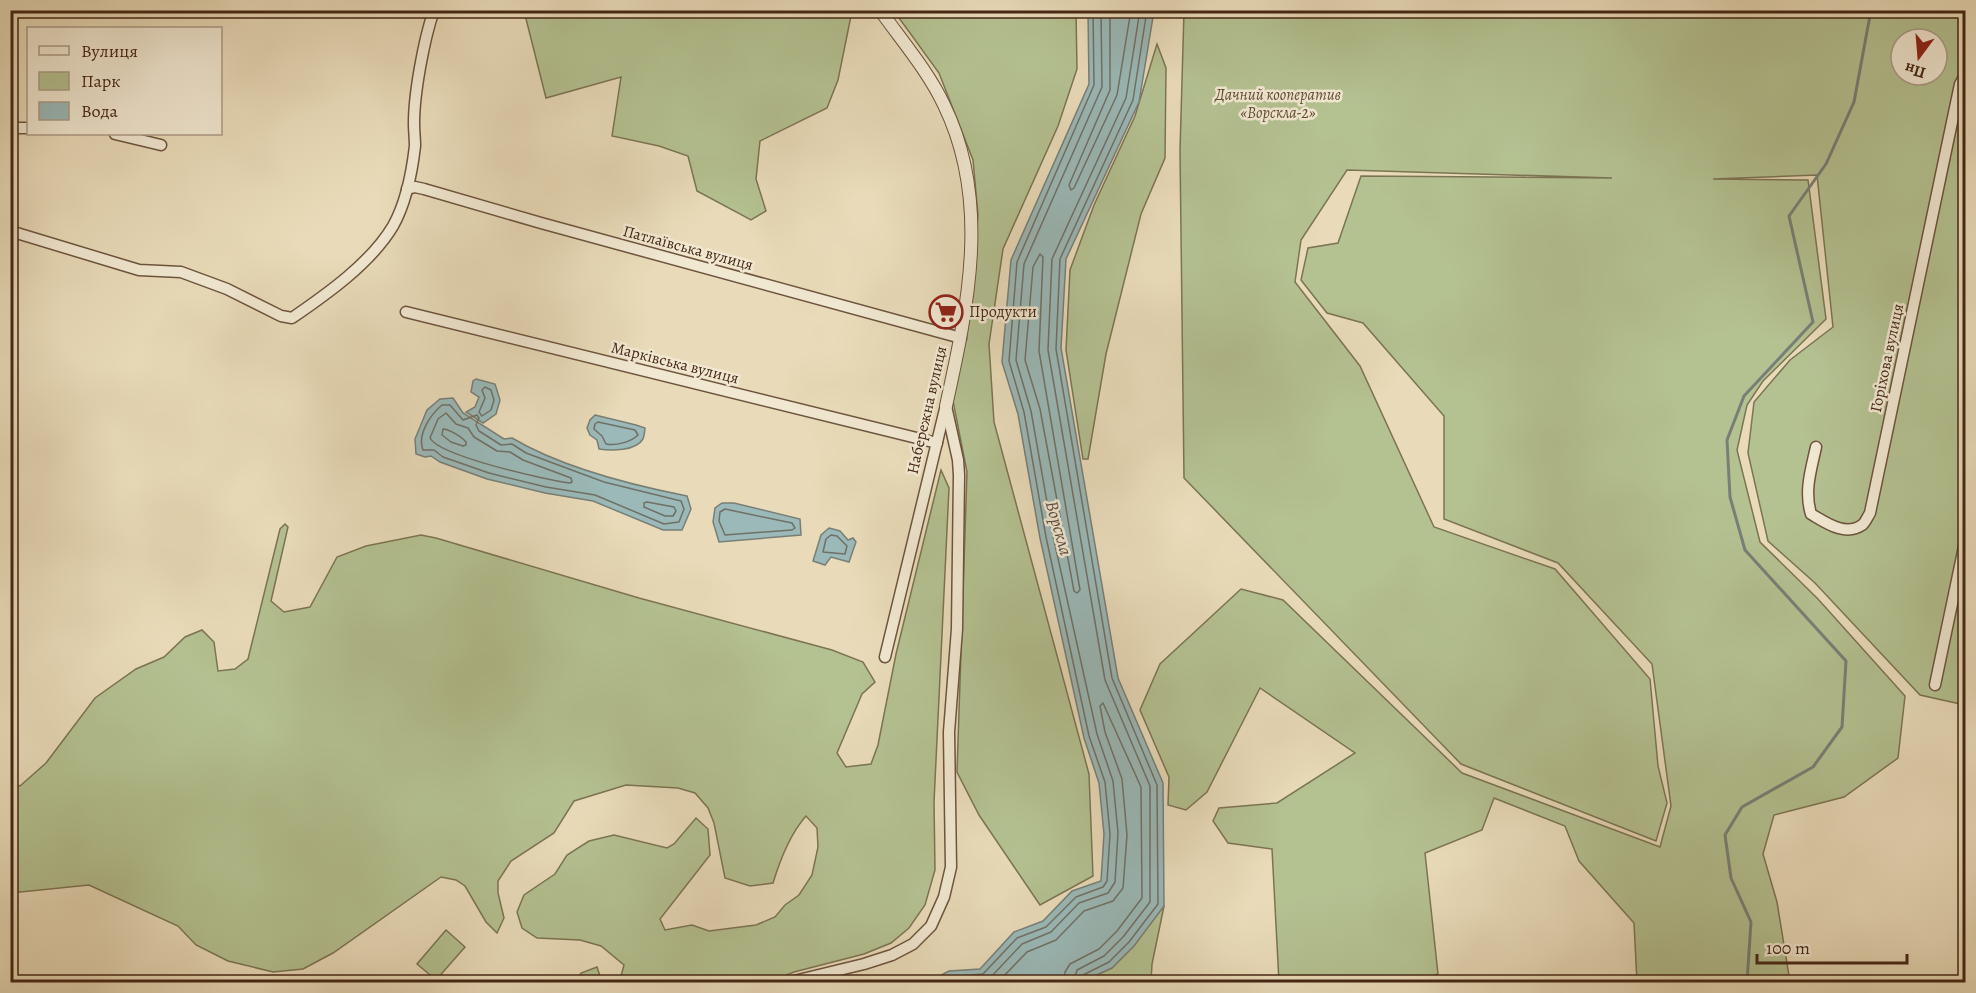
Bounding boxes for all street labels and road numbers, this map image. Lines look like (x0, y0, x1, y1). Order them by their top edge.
street label: Патлаївська вулиця (620, 220, 756, 276)
street label: Горіхова вулиця (1865, 301, 1909, 414)
street label: Марківська вулиця (609, 336, 741, 390)
street label: Набережна вулиця (902, 343, 953, 476)

